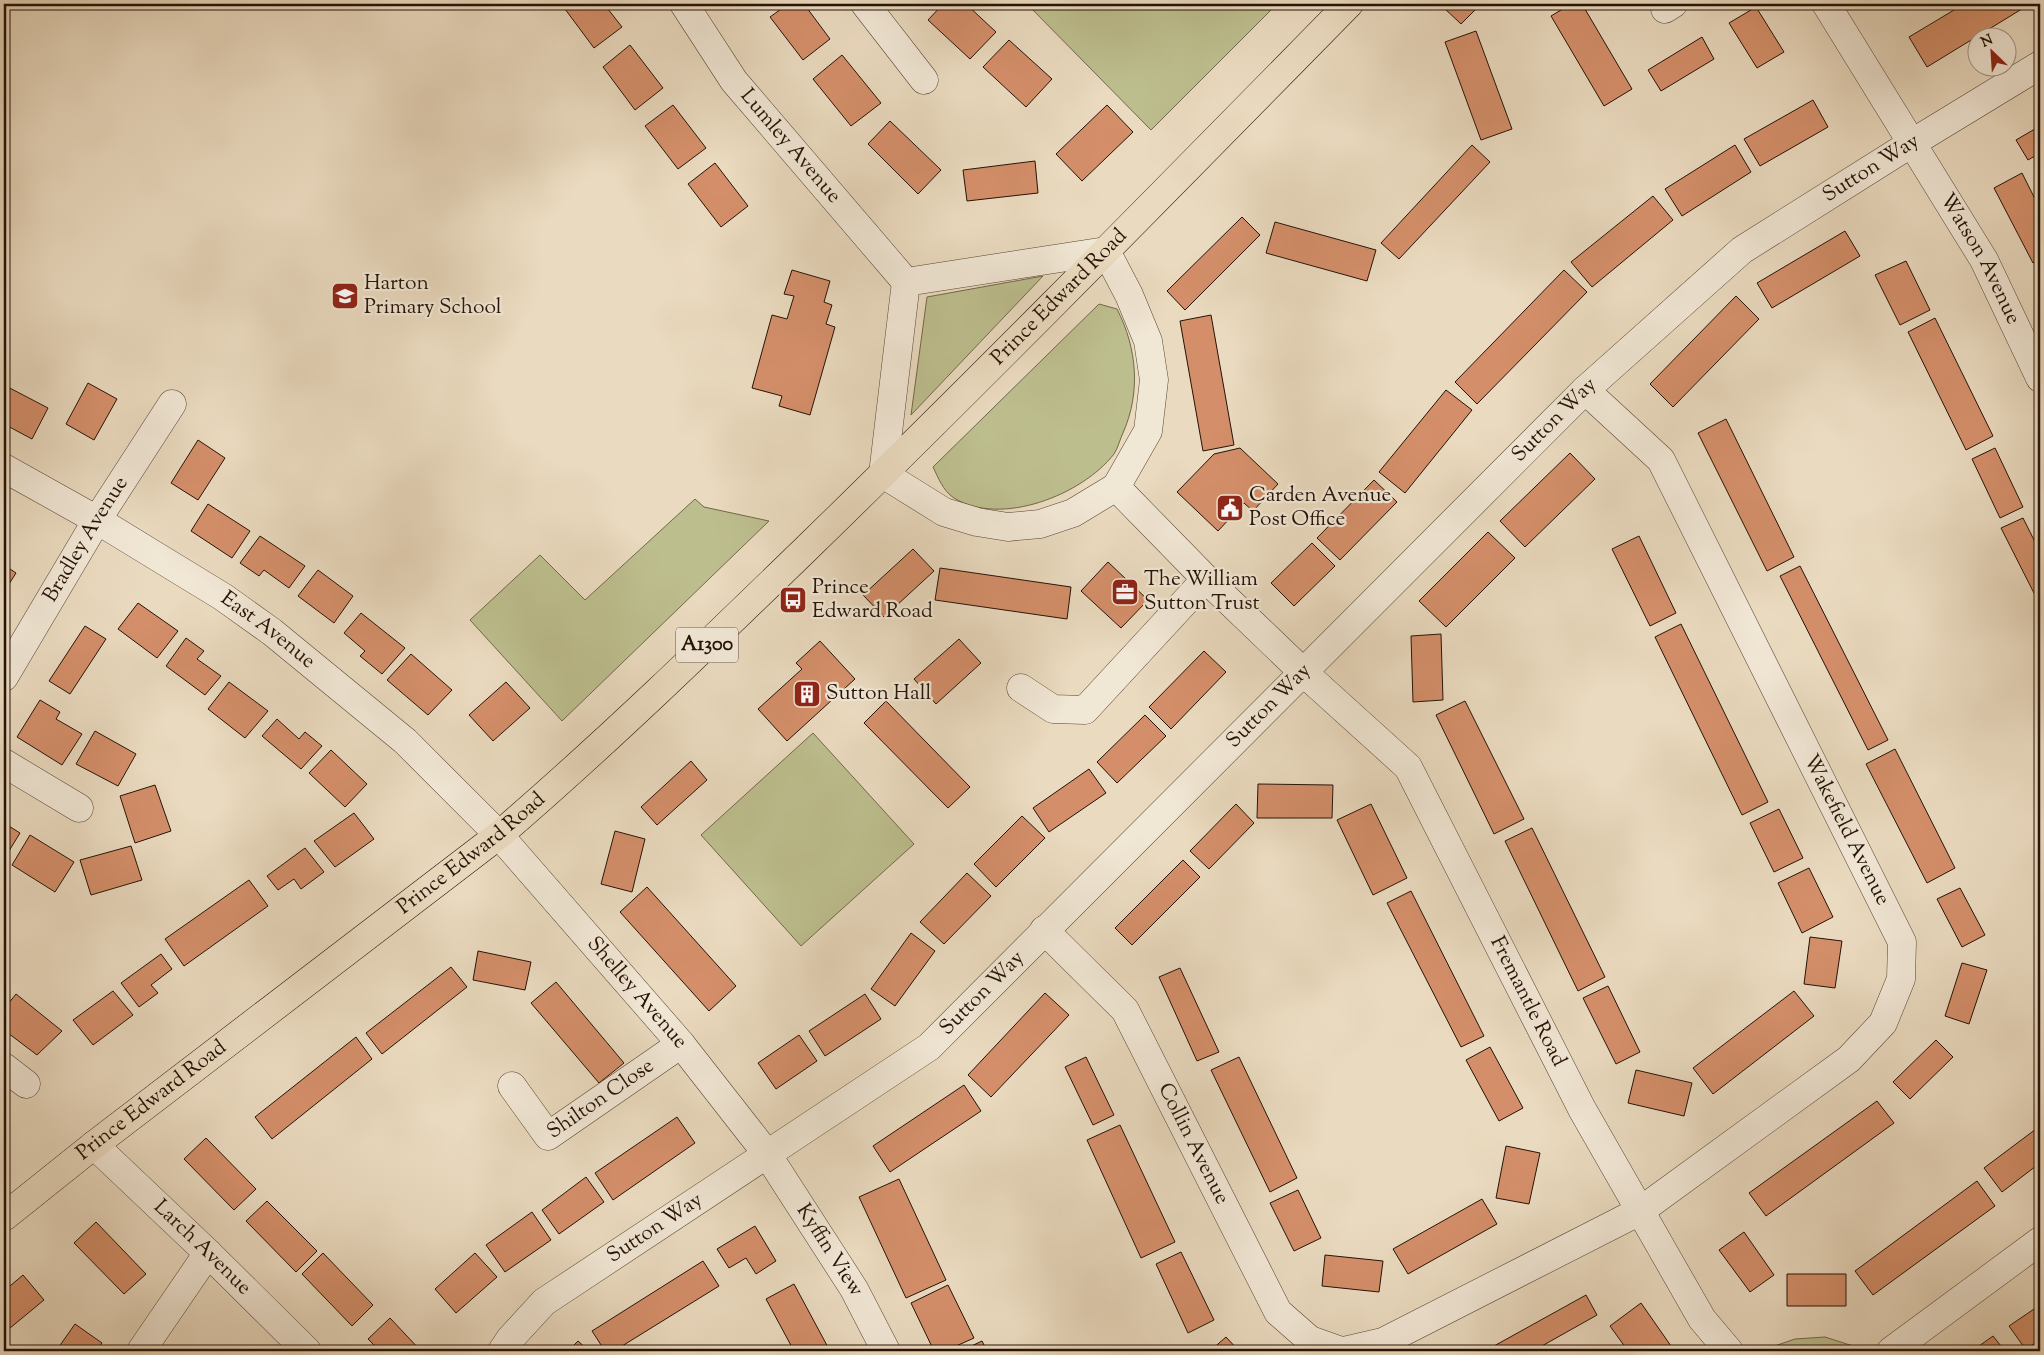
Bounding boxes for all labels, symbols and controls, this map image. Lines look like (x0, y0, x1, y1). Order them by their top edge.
north arrow (1966, 28, 2016, 78)
text: N (1978, 31, 1997, 53)
street label: Lumley Avenue (732, 83, 848, 210)
street label: Sutton Way (1817, 126, 1926, 210)
street label: Watson Avenue (1932, 188, 2028, 330)
street label: Prince Edward Road (985, 222, 1134, 373)
place label: Harton Primary School (364, 269, 502, 323)
school or university icon: Harton Primary School (330, 281, 360, 311)
street label: Sutton Way (1505, 371, 1604, 470)
street label: Bradley Avenue (36, 471, 136, 608)
place label: Carden Avenue Post Office (1249, 481, 1391, 535)
public building icon: Carden Avenue Post Office (1215, 493, 1245, 523)
place label: The William Sutton Trust (1144, 565, 1260, 619)
place label: Prince Edward Road (812, 573, 933, 627)
office icon: The William Sutton Trust (1110, 577, 1140, 607)
street label: East Avenue (214, 585, 322, 676)
bus stop icon: Prince Edward Road (778, 585, 808, 615)
road number: A1300 (676, 628, 738, 662)
street label: Sutton Way (1220, 657, 1319, 756)
building icon: Sutton Hall (792, 679, 822, 709)
place label: Sutton Hall (826, 679, 931, 709)
street label: Wakefield Avenue (1795, 749, 1897, 911)
street label: Prince Edward Road (391, 786, 553, 923)
street label: Shelley Avenue (579, 930, 694, 1056)
street label: Fremantle Road (1482, 931, 1573, 1072)
street label: Sutton Way (933, 944, 1032, 1043)
street label: Prince Edward Road (70, 1033, 233, 1168)
street label: Shilton Close (541, 1052, 661, 1147)
street label: Collin Avenue (1150, 1078, 1236, 1210)
street label: Sutton Way (601, 1185, 709, 1271)
street label: Larch Avenue (146, 1193, 258, 1302)
street label: Kyffin View (788, 1198, 870, 1303)

